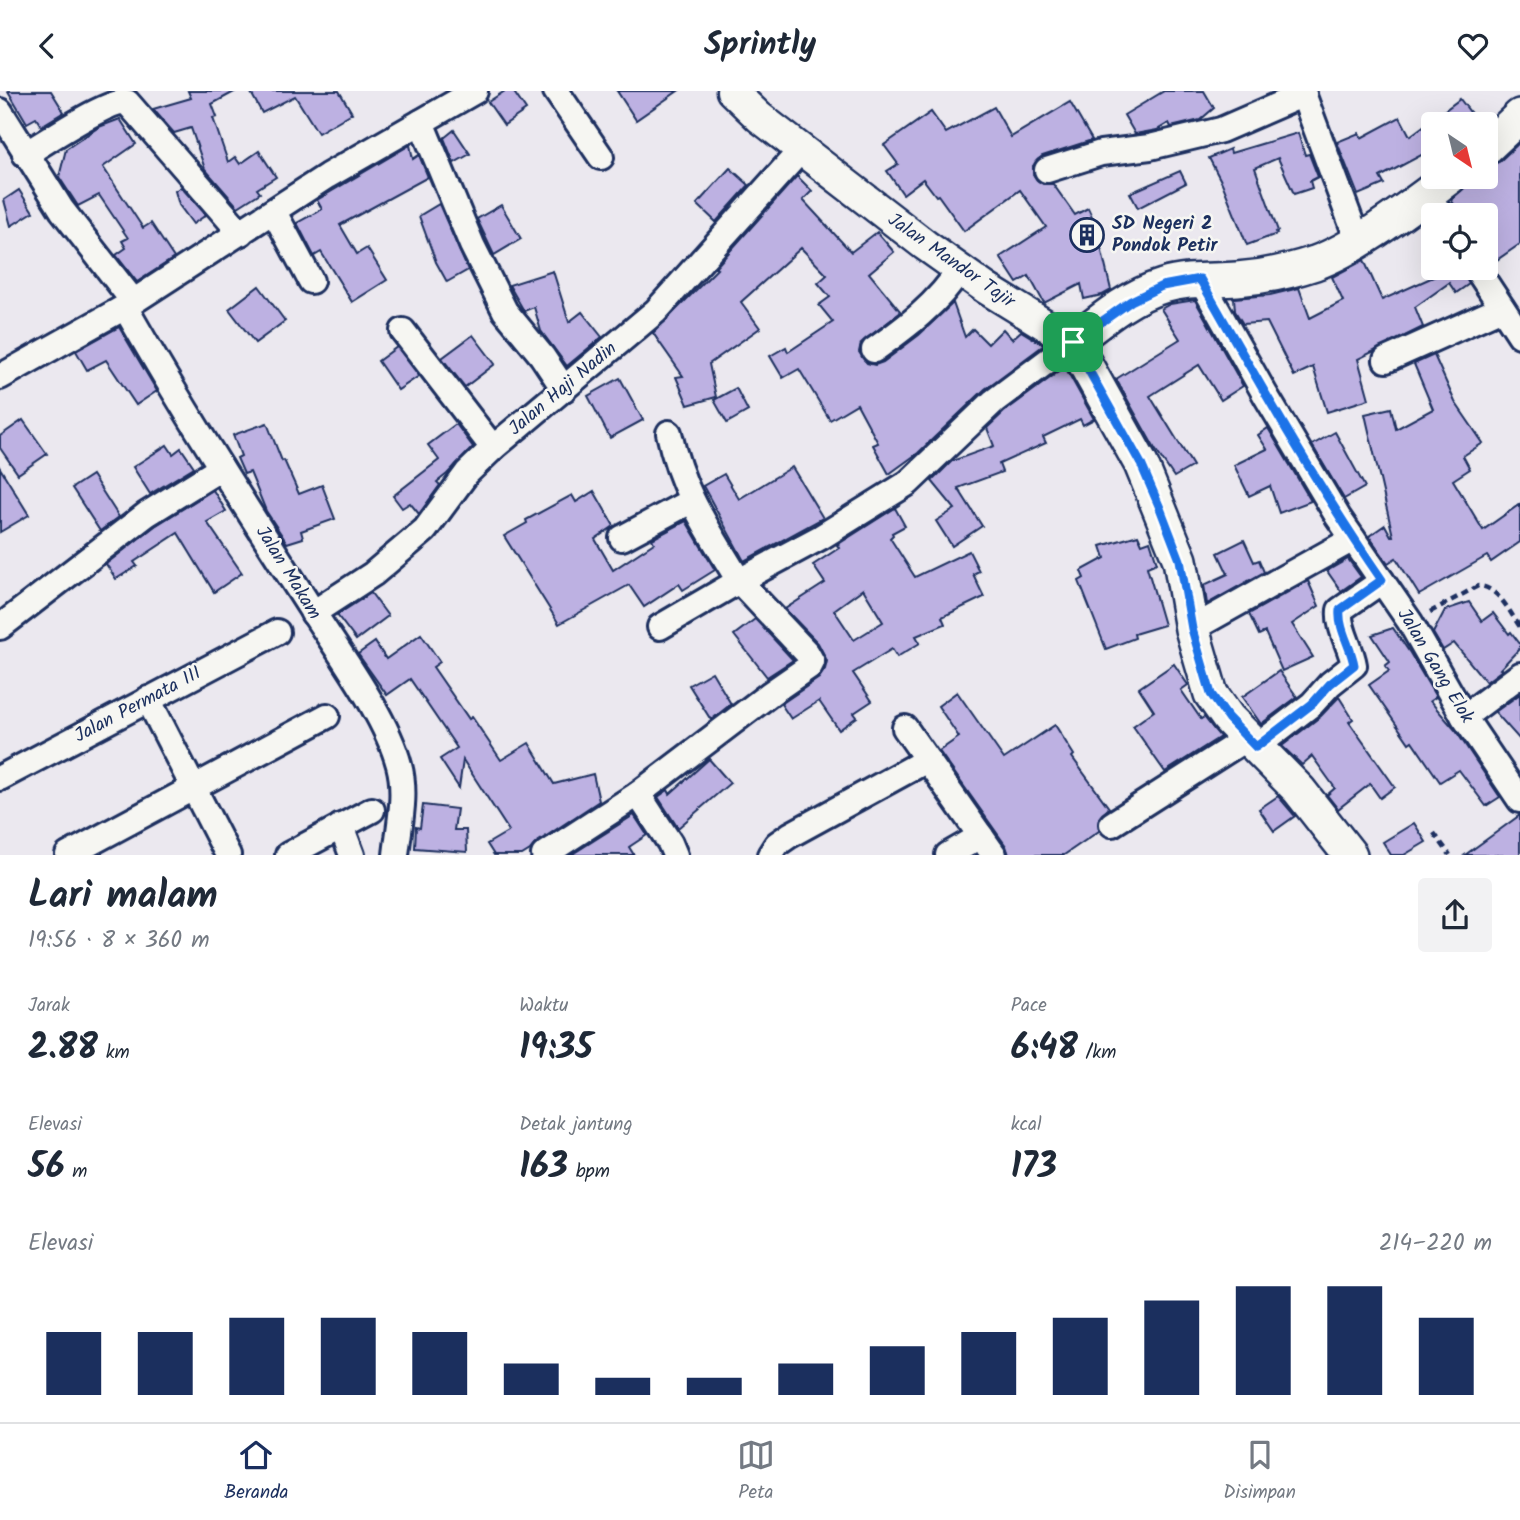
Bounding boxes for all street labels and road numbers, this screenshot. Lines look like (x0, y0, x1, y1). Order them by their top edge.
street label: Jalan Mandor Tajir (881, 206, 1022, 317)
street label: Jalan Haji Nadin (502, 335, 624, 443)
street label: Jalan Makam (247, 520, 329, 626)
street label: Jalan Gang Elok (1389, 603, 1481, 729)
street label: Jalan Permata III (69, 659, 207, 751)

